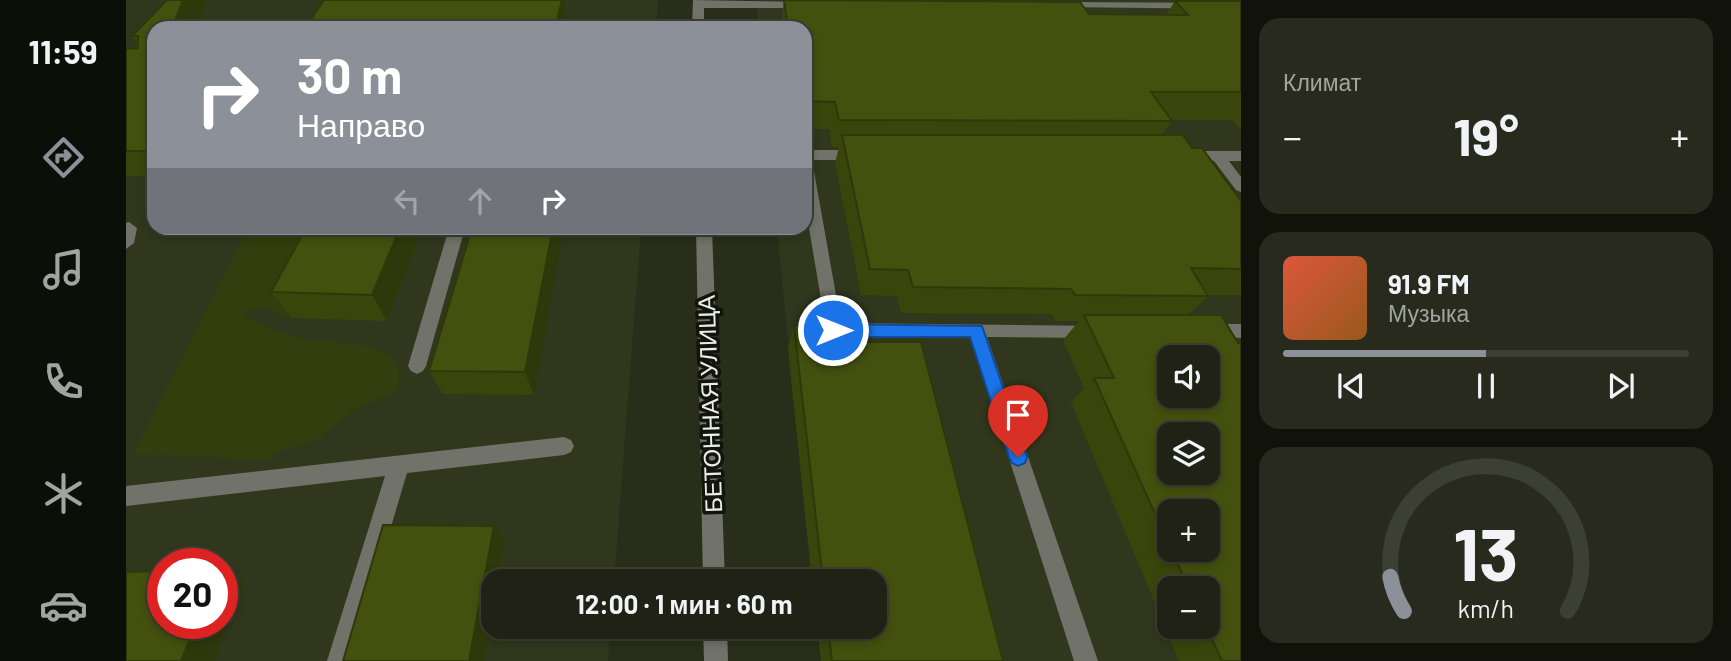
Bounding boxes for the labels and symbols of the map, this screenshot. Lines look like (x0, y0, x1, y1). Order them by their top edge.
position arrow (796, 293, 870, 367)
street label: БЕТОННАЯ УЛИЦА (691, 295, 727, 513)
pin (988, 385, 1048, 457)
speed limit sign: 20 (147, 548, 238, 639)

